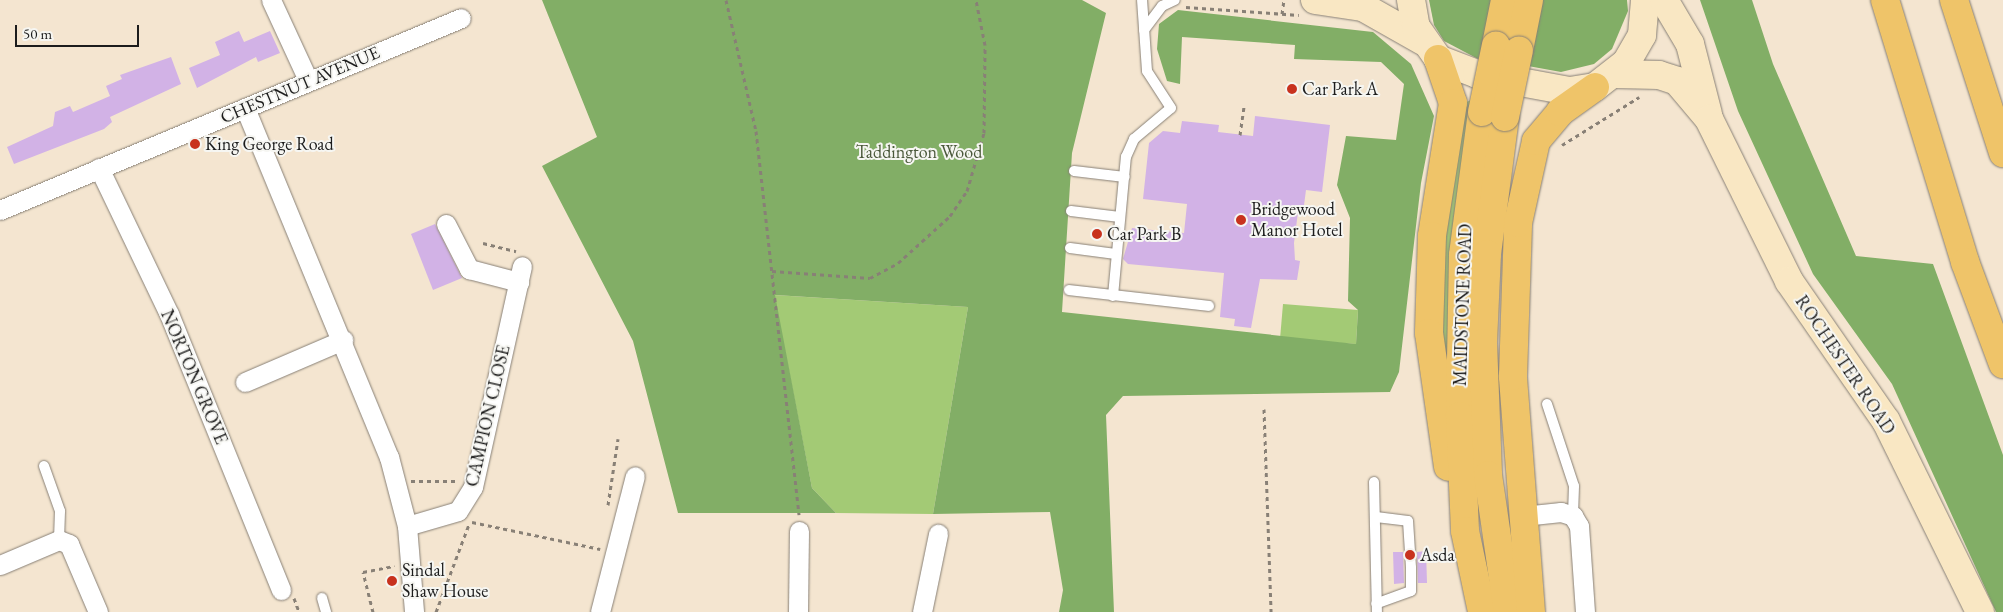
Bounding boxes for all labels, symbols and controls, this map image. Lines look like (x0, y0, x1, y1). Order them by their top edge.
scale bar (18, 15, 141, 47)
text: 50 m (23, 24, 52, 43)
street label: CHESTNUT AVENUE (217, 42, 383, 128)
place label: Car Park A (1302, 78, 1378, 100)
marker: Car Park A (1286, 83, 1298, 95)
place label: King George Road (205, 133, 334, 155)
marker: King George Road (189, 138, 201, 150)
park label: Taddington Wood (856, 141, 982, 163)
place label: Bridgewood Manor Hotel (1251, 199, 1343, 242)
marker: Bridgewood Manor Hotel (1235, 214, 1247, 226)
place label: Car Park B (1107, 223, 1181, 245)
street label: MAIDSTONE ROAD (1449, 224, 1477, 386)
marker: Car Park B (1091, 228, 1103, 240)
street label: ROCHESTER ROAD (1790, 291, 1900, 439)
street label: NORTON GROVE (156, 307, 232, 447)
street label: CAMPION CLOSE (461, 343, 515, 489)
place label: Asda (1420, 544, 1455, 566)
marker: Asda (1404, 549, 1416, 561)
place label: Sindal Shaw House (402, 560, 488, 602)
marker: Sindal Shaw House (386, 575, 398, 587)

